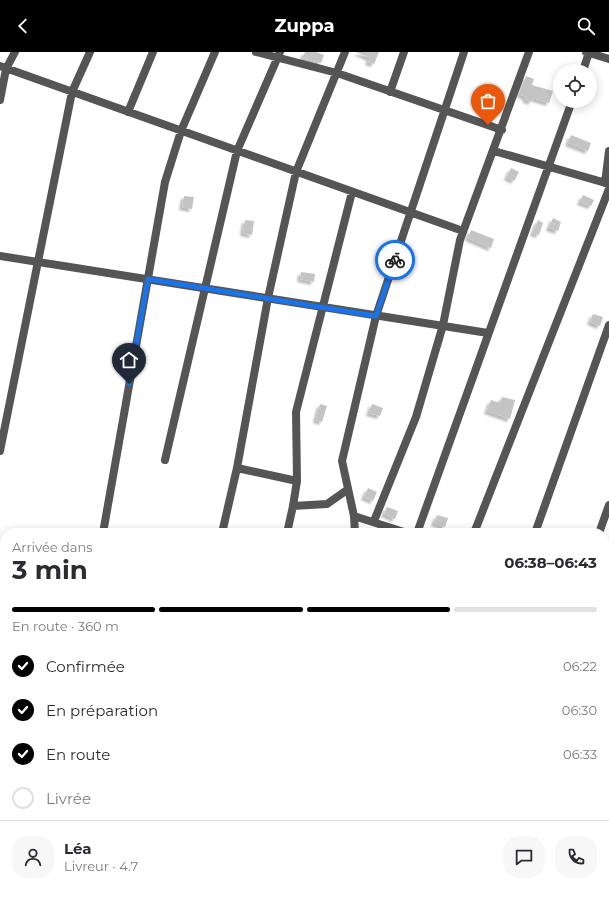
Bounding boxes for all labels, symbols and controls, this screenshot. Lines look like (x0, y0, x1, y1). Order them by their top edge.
icon: back (12, 15, 34, 37)
text: Zuppa (274, 15, 335, 37)
icon: search (575, 15, 597, 37)
map controls (553, 64, 597, 108)
button: locate (553, 64, 597, 108)
pin (471, 84, 505, 125)
icon: bag (477, 90, 499, 112)
courier (375, 240, 415, 280)
icon: bike (384, 249, 406, 271)
pin (112, 343, 146, 384)
icon: home (118, 349, 140, 371)
text: Arrivée dans (12, 539, 93, 555)
text: 06:38–06:43 (504, 553, 597, 572)
text: 3 min (12, 554, 88, 586)
text: En route · 360 m (12, 618, 119, 634)
icon: check (12, 655, 34, 677)
text: Confirmée (46, 657, 125, 676)
text: 06:22 (563, 658, 597, 674)
icon: check (12, 699, 34, 721)
text: En préparation (46, 701, 158, 720)
text: 06:30 (562, 702, 597, 718)
icon: check (12, 743, 34, 765)
text: En route (46, 745, 110, 764)
text: 06:33 (563, 746, 597, 762)
text: Livrée (46, 789, 91, 808)
button: person (12, 836, 54, 878)
button: chat (503, 836, 545, 878)
button: phone (555, 836, 597, 878)
text: Léa (64, 839, 92, 858)
text: Livreur · 4.7 (64, 858, 138, 874)

